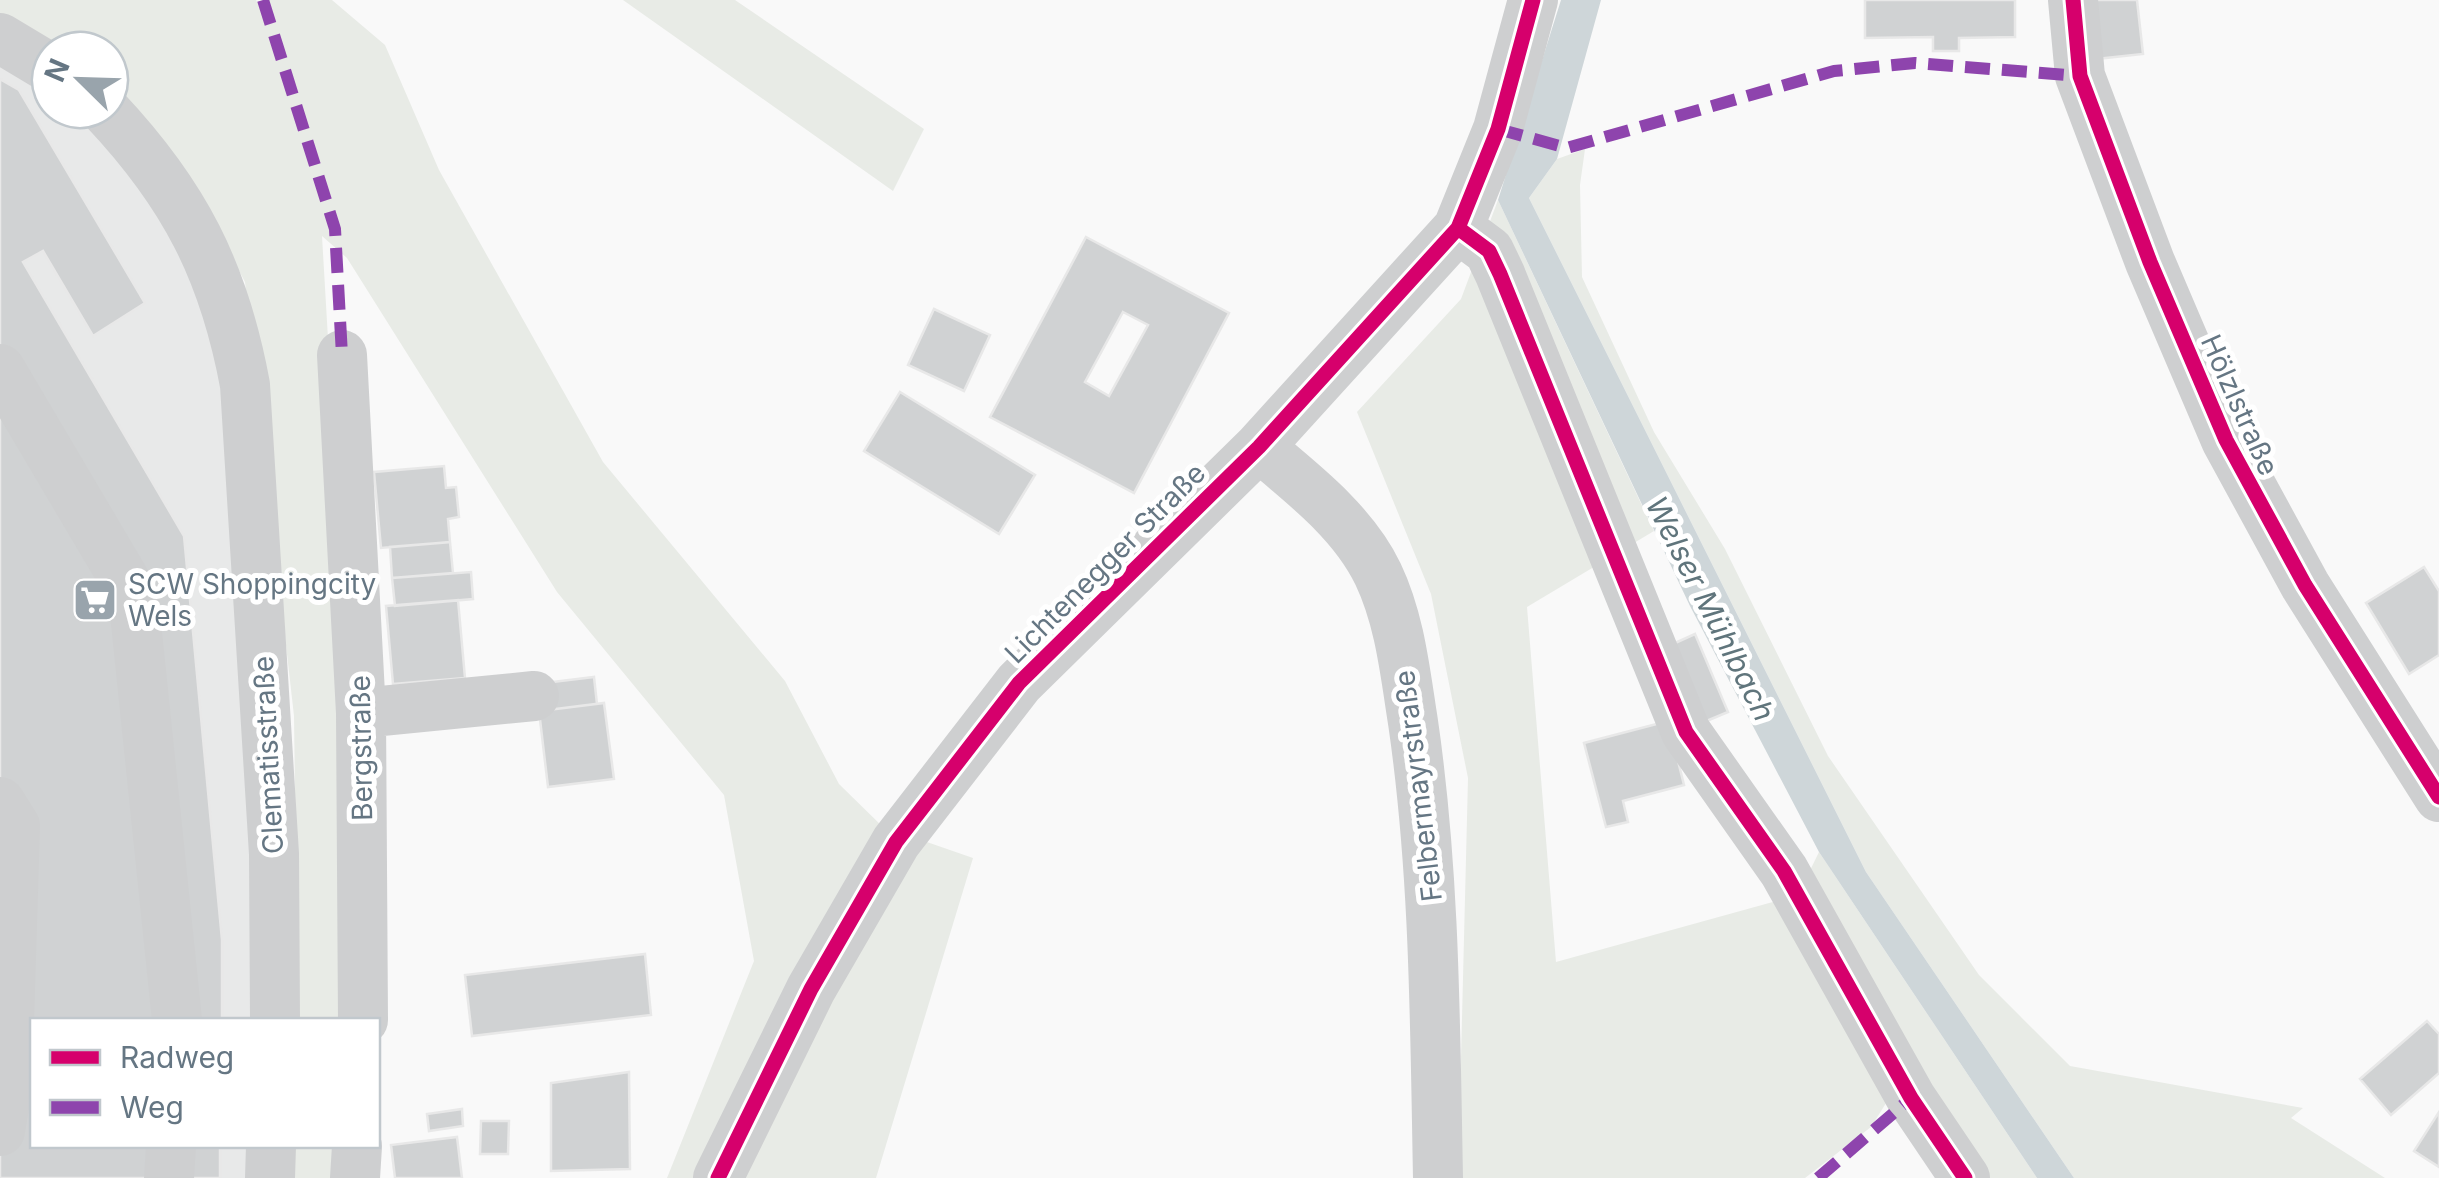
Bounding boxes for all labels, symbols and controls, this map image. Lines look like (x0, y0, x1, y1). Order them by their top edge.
north arrow (30, 30, 130, 130)
text: N (37, 54, 77, 87)
street label: Hölzlstraße (2194, 329, 2286, 481)
street label: Lichtenegger Straße (998, 456, 1212, 670)
water label: Welser Mühlbach (1639, 490, 1783, 727)
place label: SCW Shoppingcity Wels (128, 567, 376, 633)
supermarket icon: SCW Shoppingcity Wels (72, 577, 118, 623)
street label: Clematisstraße (246, 655, 290, 855)
street label: Felbermayrstraße (1387, 668, 1449, 904)
street label: Bergstraße (343, 675, 379, 821)
legend (30, 1018, 380, 1148)
text: Radweg (120, 1039, 234, 1075)
text: Weg (120, 1089, 184, 1125)

